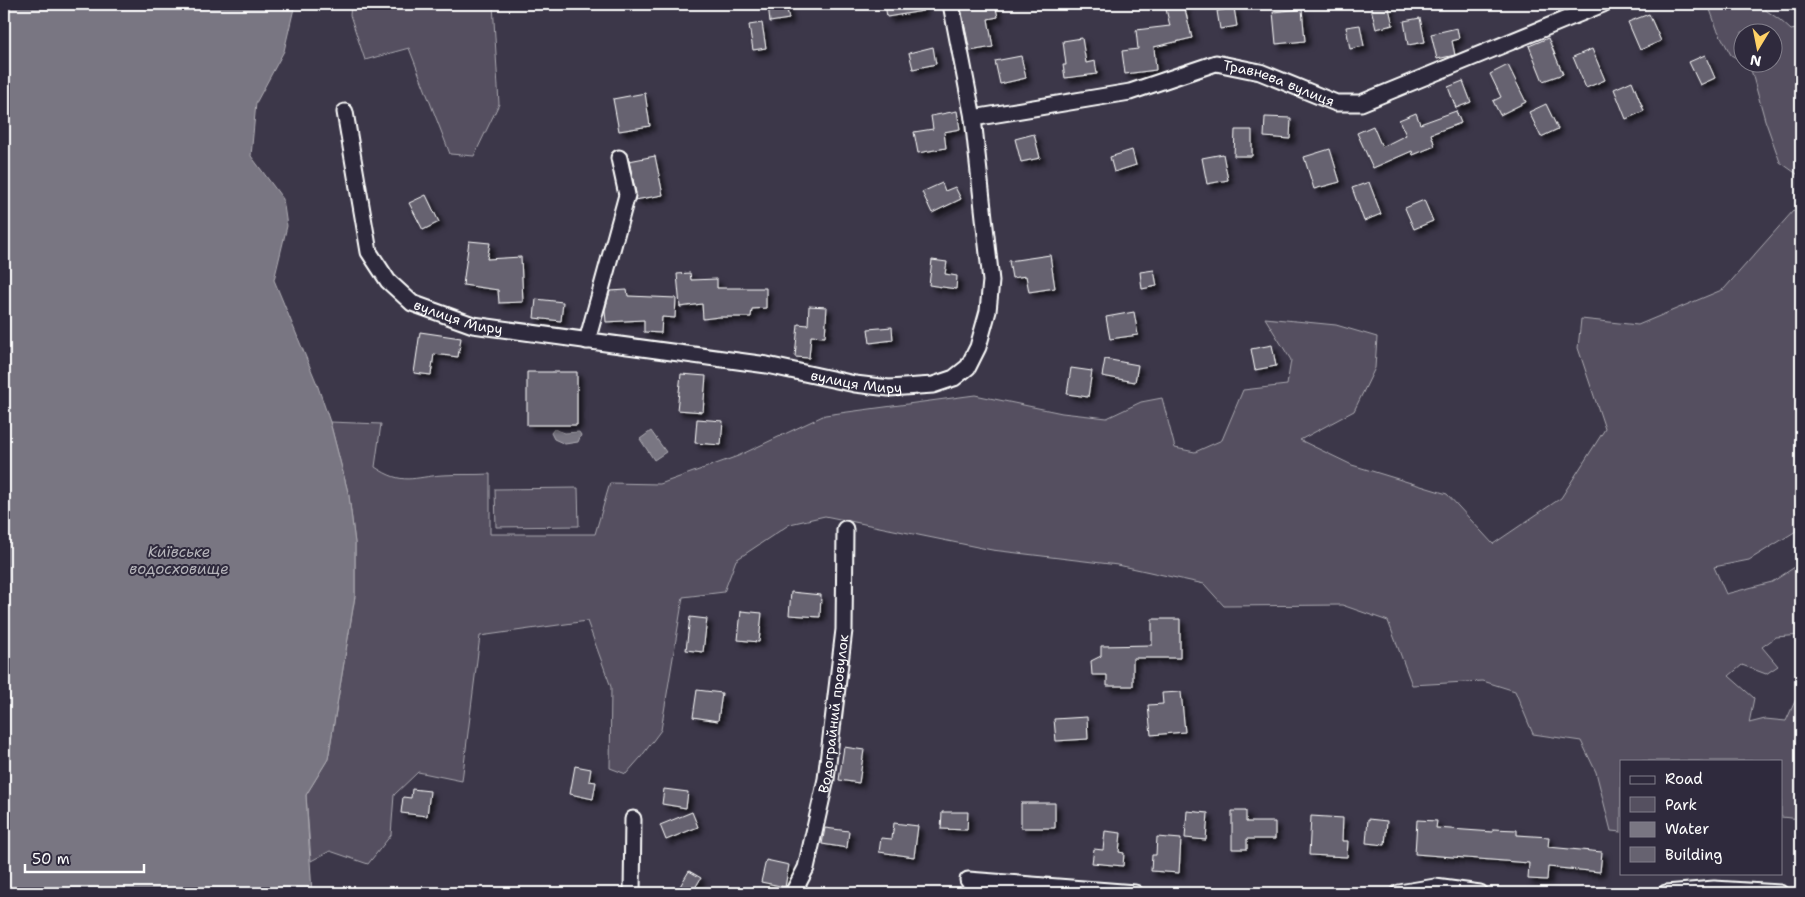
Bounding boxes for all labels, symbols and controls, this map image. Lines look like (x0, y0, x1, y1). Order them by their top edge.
north arrow (1732, 22, 1782, 72)
text: N (1749, 51, 1763, 71)
street label: Травнева вулиця (1222, 56, 1337, 110)
street label: вулиця Миру (411, 295, 504, 338)
street label: вулиця Миру (809, 366, 903, 397)
water label: Київське водосховище (129, 542, 229, 579)
street label: Водограйний провулок (814, 633, 852, 795)
legend (1620, 760, 1782, 874)
text: Road (1665, 769, 1703, 789)
text: Park (1665, 795, 1697, 815)
text: Water (1665, 819, 1709, 839)
scale bar (25, 842, 144, 874)
text: Building (1665, 845, 1722, 865)
text: 50 m (32, 849, 70, 869)

